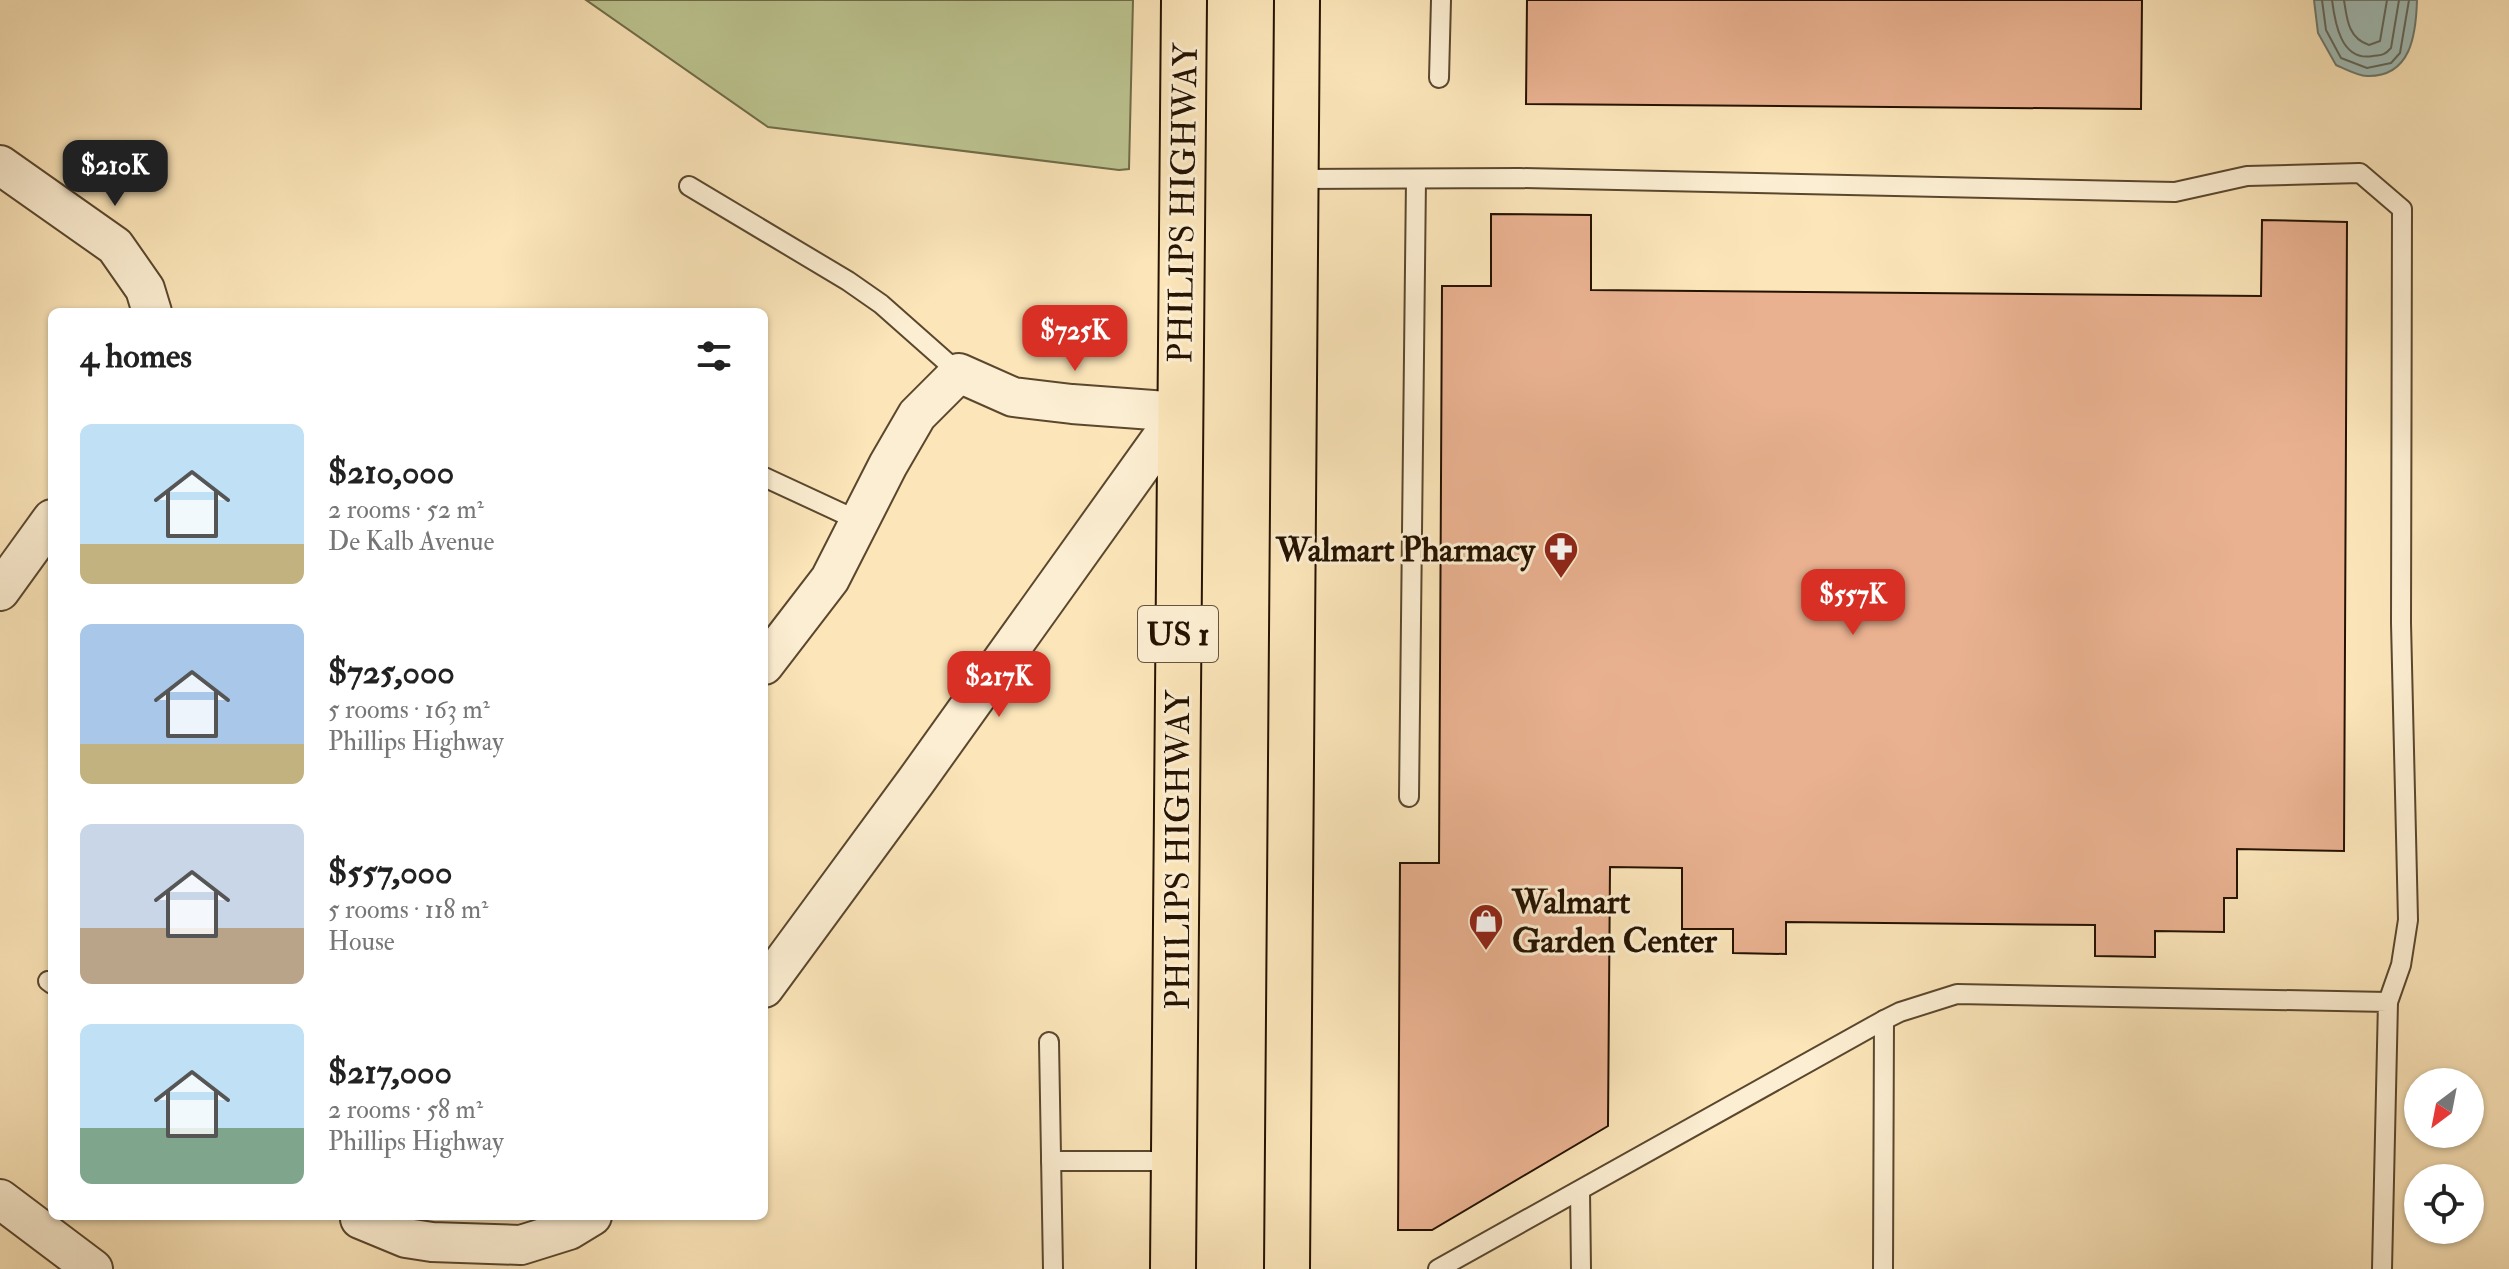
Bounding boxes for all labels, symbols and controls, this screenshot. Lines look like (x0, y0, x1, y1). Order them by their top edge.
street label: PHILIPS HIGHWAY (1159, 42, 1208, 363)
pin: $210K (59, 140, 171, 208)
text: $210K (81, 150, 149, 182)
pin: $725K (1019, 305, 1131, 373)
text: $725K (1040, 315, 1110, 347)
icon: filters (692, 334, 736, 378)
text: 4 homes (80, 335, 192, 378)
text: $210,000 (328, 451, 454, 494)
icon: home (144, 456, 240, 552)
text: 2 rooms · 52 m² (328, 494, 484, 526)
text: De Kalb Avenue (328, 526, 494, 558)
place label: Walmart Pharmacy (1275, 529, 1536, 572)
pharmacy icon: Walmart Pharmacy (1542, 530, 1580, 580)
pin: $557K (1797, 569, 1909, 637)
text: $557K (1819, 579, 1887, 611)
road number: US 1 (1138, 606, 1218, 662)
text: $725,000 (328, 651, 455, 694)
pin: $217K (943, 651, 1055, 719)
icon: home (144, 656, 240, 752)
text: $217K (965, 661, 1033, 693)
street label: PHILIPS HIGHWAY (1157, 689, 1200, 1010)
text: 5 rooms · 163 m² (328, 694, 490, 726)
text: Phillips Highway (328, 726, 504, 758)
text: $557,000 (328, 851, 452, 894)
icon: home (144, 856, 240, 952)
place label: Walmart Garden Center (1511, 881, 1718, 963)
text: 5 rooms · 118 m² (328, 894, 488, 926)
shop icon: Walmart Garden Center (1467, 902, 1505, 952)
text: House (328, 926, 395, 958)
text: $217,000 (328, 1051, 452, 1094)
icon: home (144, 1056, 240, 1152)
north arrow (2404, 1068, 2484, 1148)
map controls (2404, 1068, 2484, 1244)
text: 2 rooms · 58 m² (328, 1094, 483, 1126)
text: Phillips Highway (328, 1126, 504, 1158)
button: locate (2404, 1164, 2484, 1244)

